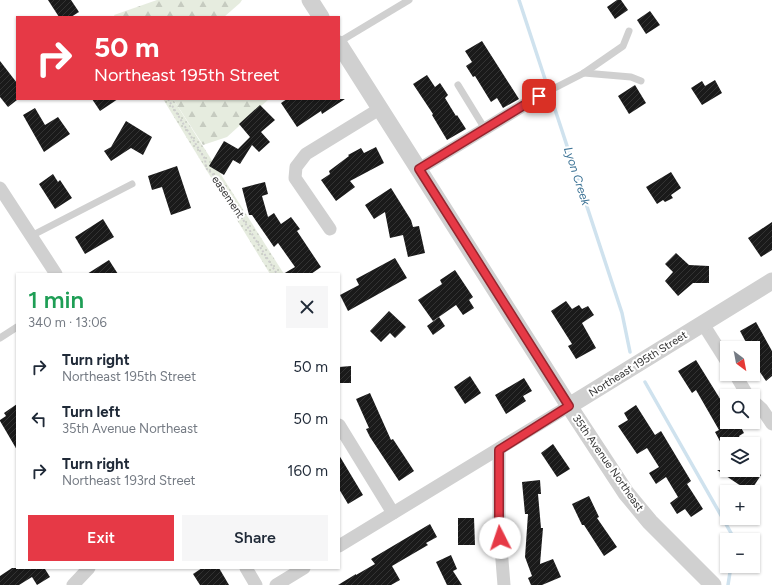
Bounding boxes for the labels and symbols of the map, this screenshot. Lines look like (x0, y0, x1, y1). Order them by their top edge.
pin (522, 79, 556, 113)
water label: Lyon Creek (561, 145, 593, 208)
street label: easement (209, 173, 247, 221)
street label: Northeast 195th Street (586, 328, 690, 400)
north arrow (720, 341, 760, 381)
street label: 35th Avenue Northeast (570, 412, 646, 514)
position arrow (479, 517, 521, 559)

